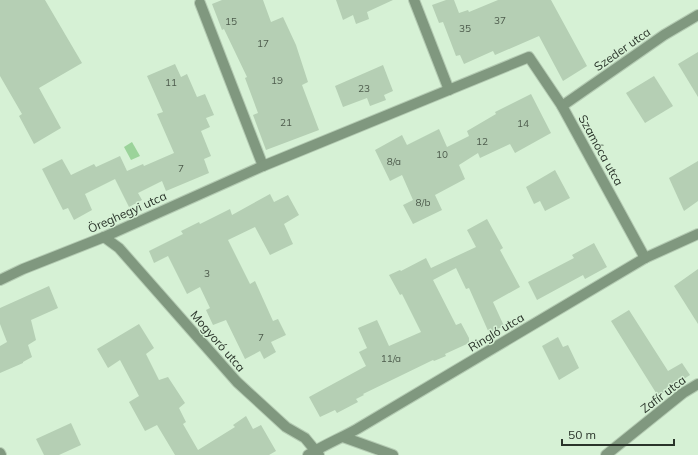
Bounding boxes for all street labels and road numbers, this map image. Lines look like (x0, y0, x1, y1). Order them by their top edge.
street label: Szeder utca (591, 24, 653, 74)
street label: Szamóca utca (575, 112, 627, 188)
street label: Öreghegyi utca (85, 188, 169, 236)
street label: Mogyoró utca (187, 307, 249, 375)
street label: Ringló utca (465, 309, 527, 355)
street label: Zafír utca (637, 372, 689, 416)

